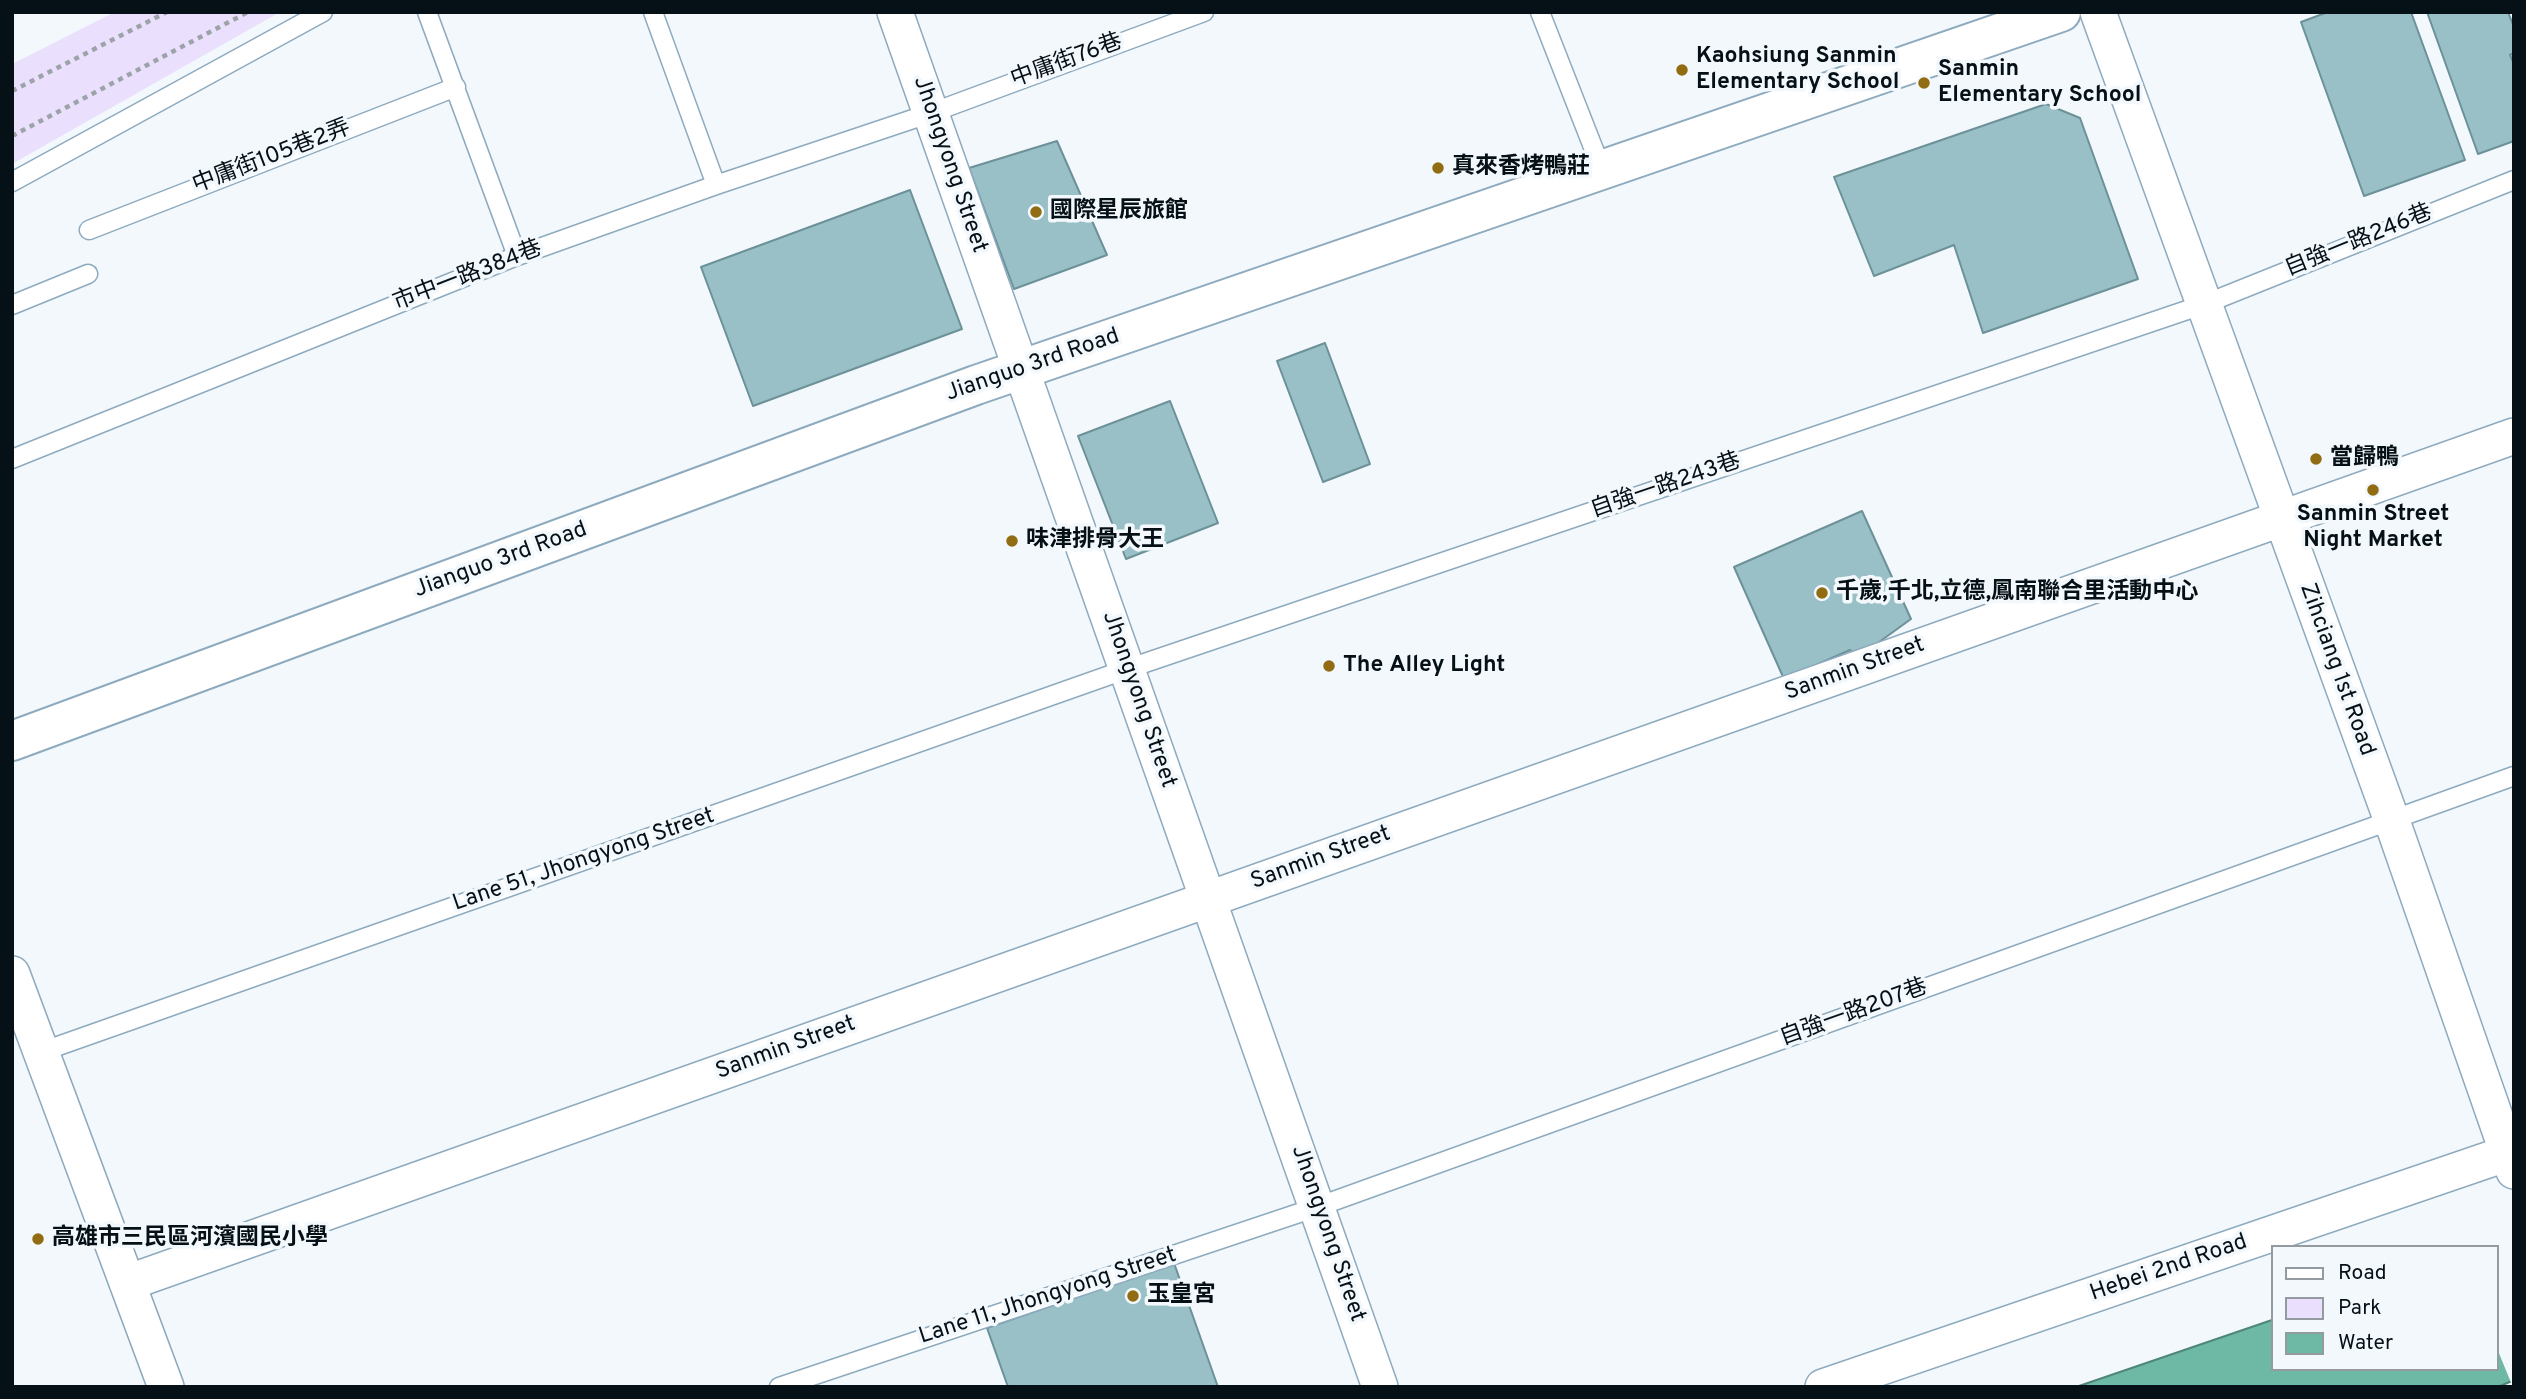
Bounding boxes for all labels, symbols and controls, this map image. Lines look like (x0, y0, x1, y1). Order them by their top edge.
street label: 中庸街76巷 (1008, 29, 1126, 95)
place label: Kaohsiung Sanmin Elementary School (1696, 43, 1900, 97)
place label: Sanmin Elementary School (1938, 56, 2142, 110)
marker: Kaohsiung Sanmin Elementary School (1674, 62, 1690, 78)
street label: Jhongyong Street (906, 73, 992, 257)
marker: Sanmin Elementary School (1916, 75, 1932, 91)
street label: 中庸街105巷2弄 (189, 115, 355, 201)
place label: 真來香烤鴨莊 (1452, 154, 1590, 182)
marker: 真來香烤鴨莊 (1430, 160, 1446, 176)
place label: 國際星辰旅館 (1050, 198, 1188, 226)
street label: 自強一路246巷 (2281, 200, 2437, 284)
marker: 國際星辰旅館 (1028, 204, 1044, 220)
street label: 市中一路384巷 (390, 236, 546, 318)
street label: Jianguo 3rd Road (942, 323, 1124, 409)
place label: 當歸鴨 (2330, 445, 2399, 473)
street label: 自強一路243巷 (1587, 448, 1745, 526)
marker: 當歸鴨 (2308, 451, 2324, 467)
marker: Sanmin Street Night Market (2365, 482, 2381, 498)
place label: Sanmin Street Night Market (2297, 501, 2449, 555)
street label: Jianguo 3rd Road (411, 517, 591, 605)
place label: 味津排骨大王 (1026, 527, 1164, 555)
marker: 味津排骨大王 (1004, 533, 1020, 549)
place label: 千歲,千北,立德,鳳南聯合里活動中心 (1836, 579, 2198, 607)
street label: Zihciang 1st Road (2292, 580, 2380, 760)
marker: 千歲,千北,立德,鳳南聯合里活動中心 (1814, 585, 1830, 601)
street label: Jhongyong Street (1095, 608, 1181, 792)
street label: Sanmin Street (1781, 632, 1929, 708)
place label: The Alley Light (1343, 652, 1505, 680)
marker: The Alley Light (1321, 658, 1337, 674)
street label: Lane 51, Jhongyong Street (450, 803, 718, 919)
street label: Sanmin Street (1247, 821, 1395, 897)
street label: 自強一路207巷 (1776, 974, 1932, 1054)
street label: Sanmin Street (712, 1011, 860, 1087)
street label: Jhongyong Street (1284, 1142, 1370, 1326)
place label: 高雄市三民區河濱國民小學 (52, 1225, 328, 1253)
street label: Hebei 2nd Road (2087, 1229, 2251, 1309)
marker: 高雄市三民區河濱國民小學 (30, 1231, 46, 1247)
street label: Lane 11, Jhongyong Street (916, 1242, 1180, 1352)
legend (2270, 1245, 2498, 1371)
text: Road (2338, 1260, 2387, 1287)
place label: 玉皇宮 (1147, 1282, 1216, 1310)
marker: 玉皇宮 (1125, 1288, 1141, 1304)
text: Park (2338, 1295, 2381, 1322)
text: Water (2338, 1330, 2393, 1357)

